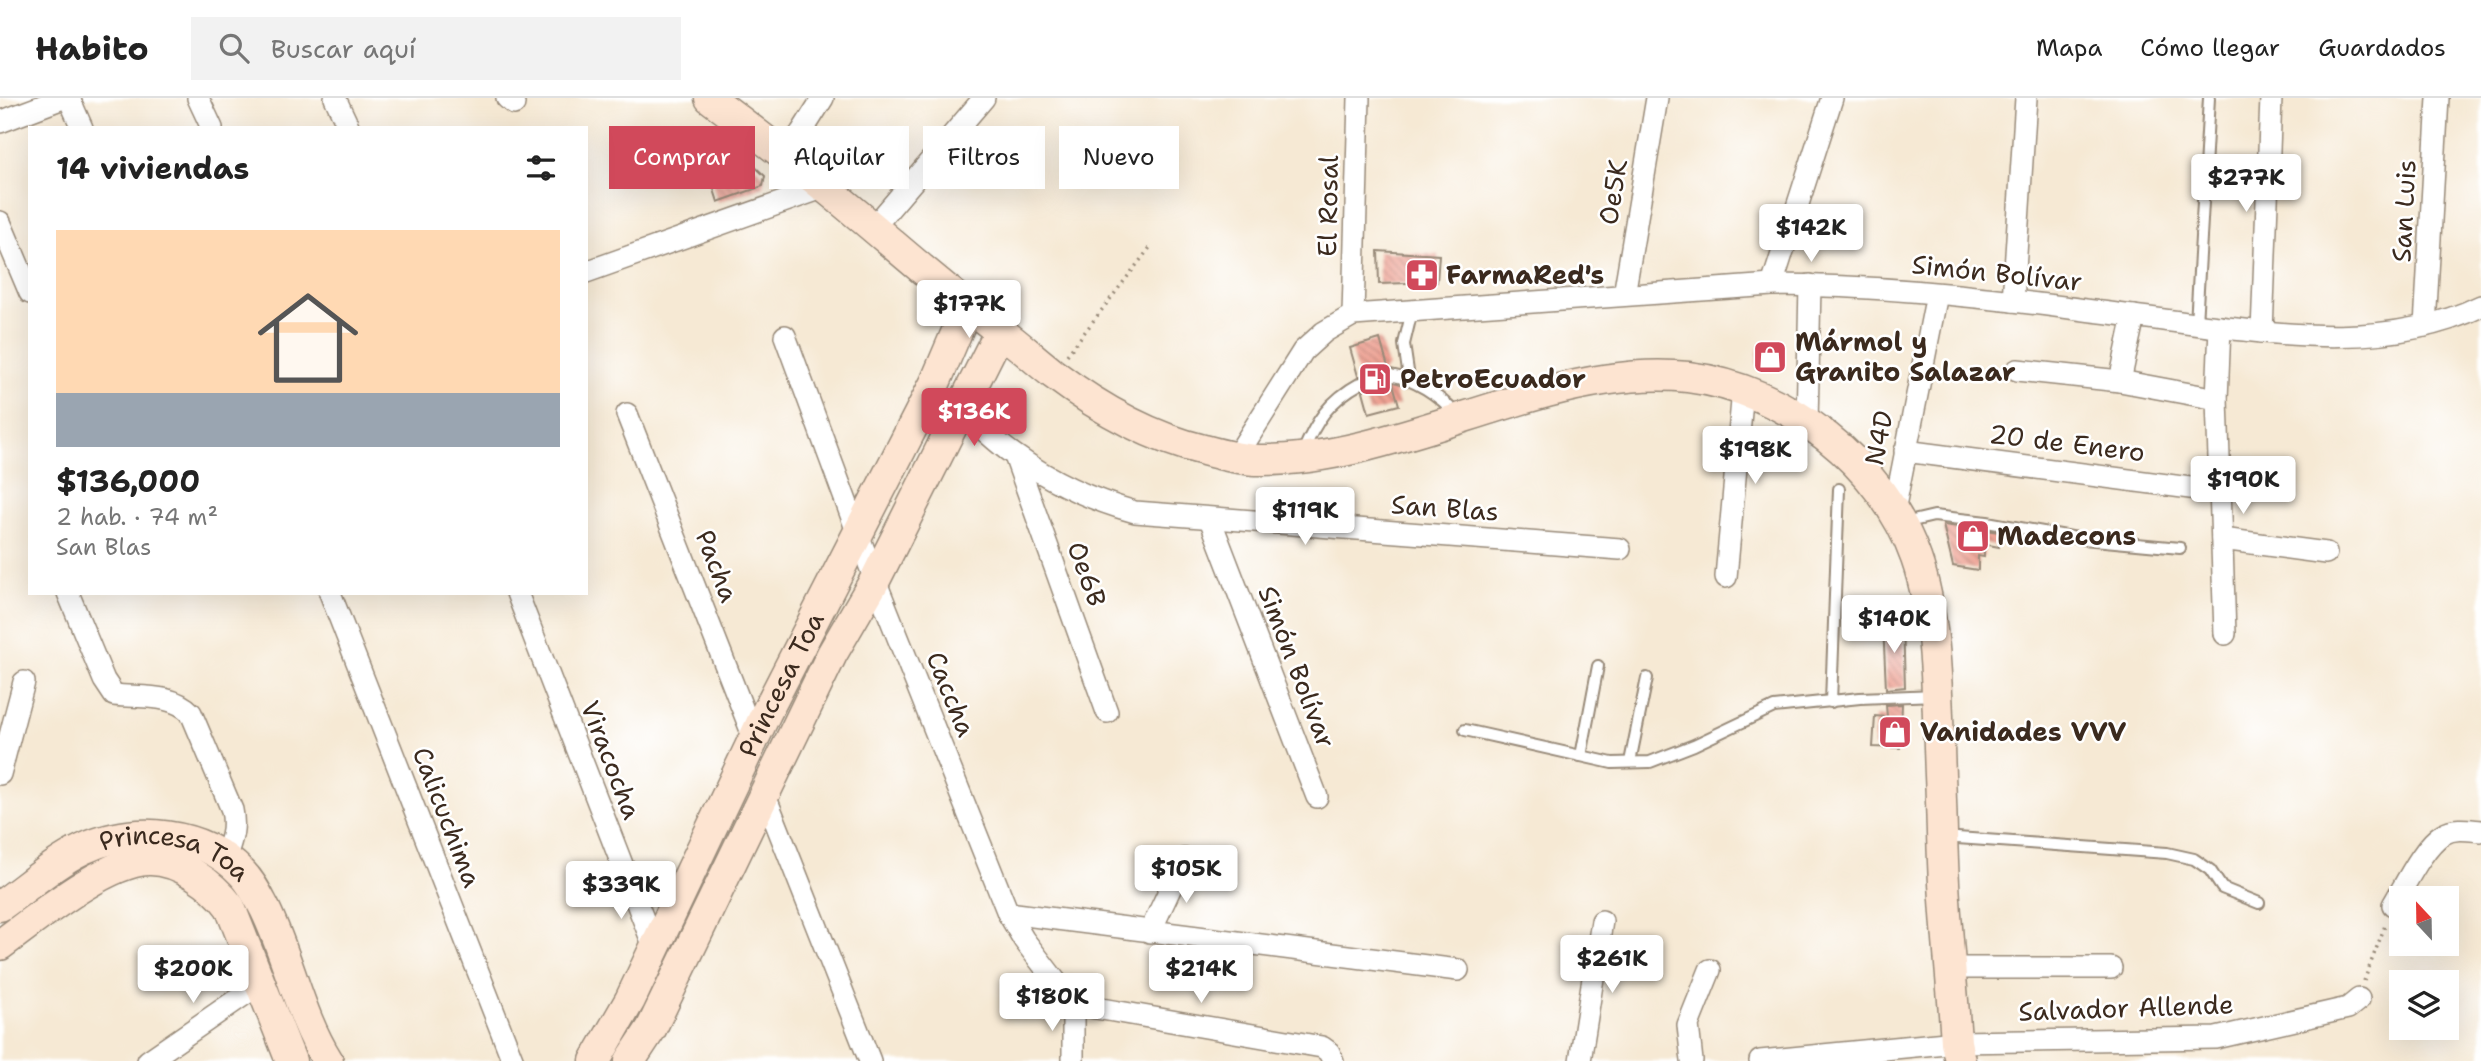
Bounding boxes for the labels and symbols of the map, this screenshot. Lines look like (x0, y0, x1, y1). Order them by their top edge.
street label: El Rosal (1309, 155, 1346, 257)
pin: $277K (2197, 155, 2295, 214)
street label: Oe5K (1590, 156, 1635, 227)
street label: San Luis (2383, 159, 2424, 263)
pin: $142K (1762, 204, 1860, 264)
street label: Simón Bolívar (1910, 246, 2084, 299)
pharmacy icon: FarmaRed's (1403, 256, 1441, 294)
place label: FarmaRed's (1446, 257, 1604, 292)
pin: $177K (920, 280, 1018, 340)
place label: Mármol y Granito Salazar (1795, 324, 2016, 389)
shop icon: Mármol y Granito Salazar (1751, 338, 1789, 376)
fuel station icon: PetroEcuador (1356, 360, 1394, 398)
place label: PetroEcuador (1400, 361, 1586, 396)
pin: $136K (925, 388, 1023, 448)
street label: N4D (1856, 408, 1901, 468)
street label: 20 de Enero (1987, 416, 2147, 469)
pin: $198K (1706, 426, 1804, 486)
pin: $190K (2194, 456, 2292, 516)
street label: San Blas (1390, 486, 1500, 529)
pin: $119K (1256, 488, 1354, 547)
shop icon: Madecons (1954, 517, 1992, 555)
place label: Madecons (1997, 518, 2136, 553)
street label: Pacha (688, 525, 747, 607)
street label: Oe6B (1060, 536, 1115, 611)
street label: Simón Bolívar (1250, 581, 1344, 753)
pin: $140K (1845, 596, 1943, 655)
street label: Princesa Toa (730, 606, 832, 763)
street label: Caccha (919, 646, 984, 742)
street label: Viracocha (573, 696, 650, 824)
shop icon: Vanidades VVV (1876, 713, 1914, 751)
place label: Vanidades VVV (1920, 714, 2127, 749)
street label: Calicuchima (405, 742, 490, 892)
street label: Princesa Toa (95, 817, 258, 889)
pin: $105K (1137, 846, 1235, 905)
pin: $339K (572, 862, 670, 921)
north arrow (2389, 886, 2459, 956)
pin: $261K (1563, 936, 1661, 995)
pin: $200K (144, 946, 242, 1005)
pin: $214K (1152, 946, 1250, 1005)
pin: $180K (1003, 974, 1101, 1033)
street label: Salvador Allende (2018, 986, 2234, 1029)

